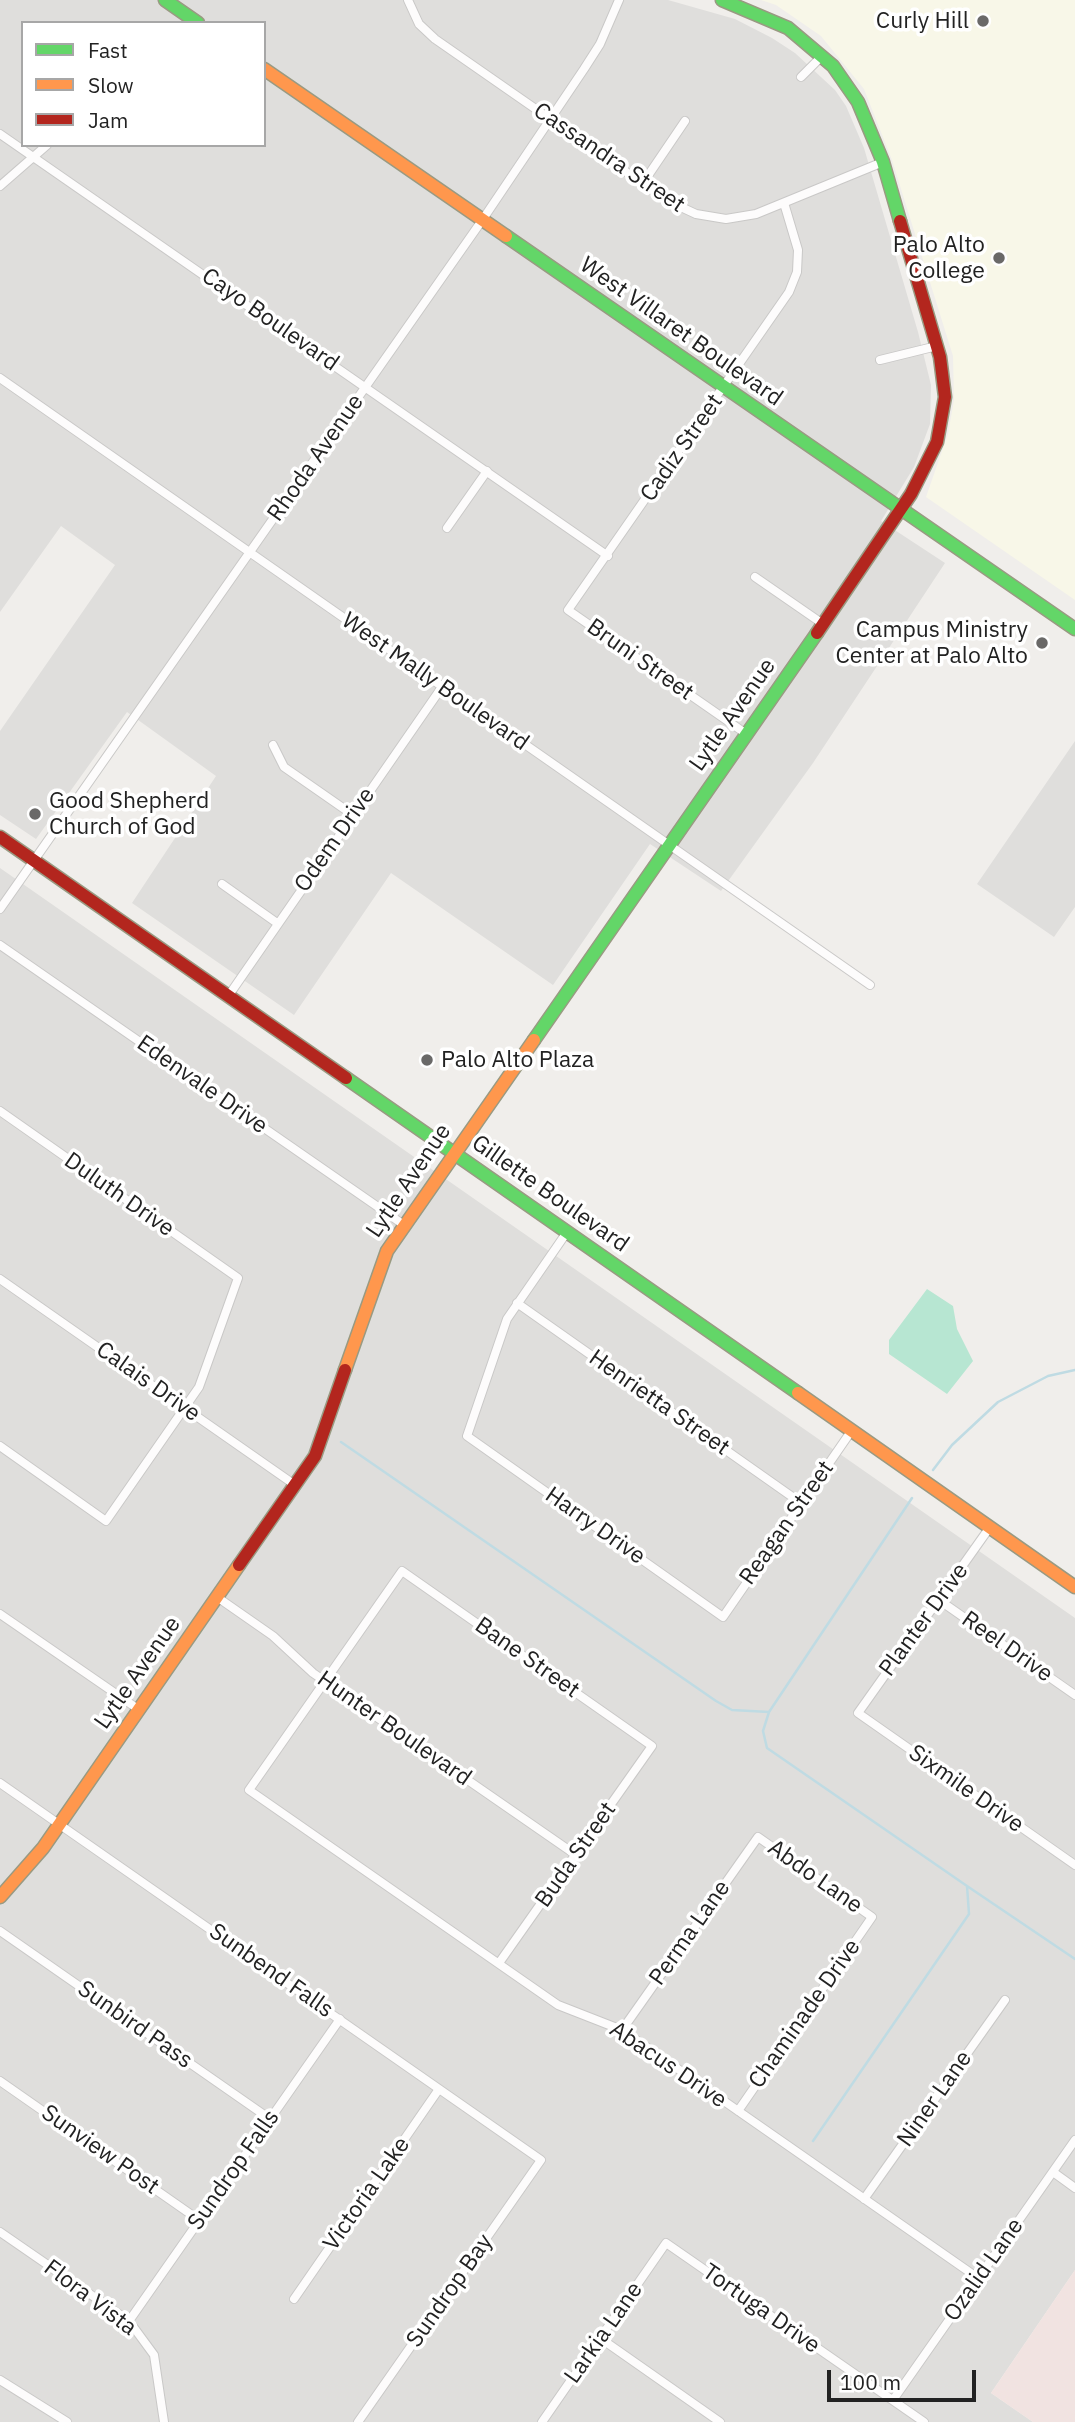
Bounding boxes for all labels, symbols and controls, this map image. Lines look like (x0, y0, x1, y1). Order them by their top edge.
place label: Curly Hill (876, 7, 969, 35)
marker: Curly Hill (975, 13, 991, 29)
legend (21, 21, 266, 147)
text: Fast (88, 36, 128, 64)
text: Slow (88, 71, 134, 99)
street label: Cassandra Street (528, 97, 690, 219)
text: Jam (88, 106, 128, 134)
place label: Palo Alto College (893, 231, 985, 285)
marker: Palo Alto College (991, 250, 1007, 266)
street label: West Villaret Boulevard (574, 252, 788, 412)
street label: Cayo Boulevard (196, 263, 344, 377)
street label: Rhoda Avenue (262, 389, 370, 527)
street label: Cadiz Street (635, 389, 729, 507)
street label: West Mally Boulevard (336, 607, 534, 757)
street label: Bruni Street (581, 613, 699, 707)
place label: Campus Ministry Center at Palo Alto (835, 616, 1028, 670)
marker: Campus Ministry Center at Palo Alto (1034, 635, 1050, 651)
street label: Lytle Avenue (684, 653, 782, 777)
street label: Odem Drive (289, 782, 381, 898)
place label: Good Shepherd Church of God (49, 787, 209, 841)
marker: Good Shepherd Church of God (27, 806, 43, 822)
street label: Edenvale Drive (131, 1030, 273, 1140)
place label: Palo Alto Plaza (441, 1046, 594, 1074)
marker: Palo Alto Plaza (419, 1052, 435, 1068)
street label: Lytle Avenue (361, 1119, 457, 1243)
street label: Gillette Boulevard (466, 1130, 634, 1258)
street label: Duluth Drive (59, 1147, 179, 1243)
street label: Calais Drive (91, 1336, 205, 1428)
street label: Henrietta Street (583, 1344, 735, 1462)
street label: Reagan Street (734, 1456, 840, 1590)
street label: Harry Drive (540, 1481, 650, 1571)
street label: Planter Drive (874, 1558, 974, 1682)
street label: Reel Drive (956, 1606, 1058, 1688)
street label: Lytle Avenue (89, 1611, 187, 1735)
street label: Bane Street (469, 1612, 585, 1704)
street label: Hunter Boulevard (312, 1666, 476, 1792)
street label: Sixmile Drive (903, 1739, 1029, 1839)
street label: Buda Street (530, 1797, 622, 1913)
street label: Abdo Lane (762, 1834, 868, 1920)
street label: Perma Lane (644, 1875, 736, 1991)
street label: Sunbend Falls (204, 1918, 338, 2024)
street label: Chaminade Drive (743, 1934, 867, 2094)
street label: Sunbird Pass (72, 1975, 198, 2075)
street label: Abacus Drive (604, 2016, 732, 2114)
street label: Niner Lane (892, 2046, 978, 2152)
street label: Sunview Post (36, 2099, 164, 2201)
street label: Sundrop Falls (182, 2104, 286, 2236)
street label: Victoria Lake (318, 2132, 416, 2256)
street label: Ozalid Lane (938, 2213, 1030, 2327)
street label: Sundrop Bay (401, 2229, 499, 2353)
street label: Flora Vista (38, 2254, 142, 2342)
street label: Tortuga Drive (697, 2258, 825, 2360)
street label: Larkia Lane (559, 2277, 649, 2389)
scale bar (830, 2356, 979, 2400)
text: 100 m (840, 2368, 901, 2396)

